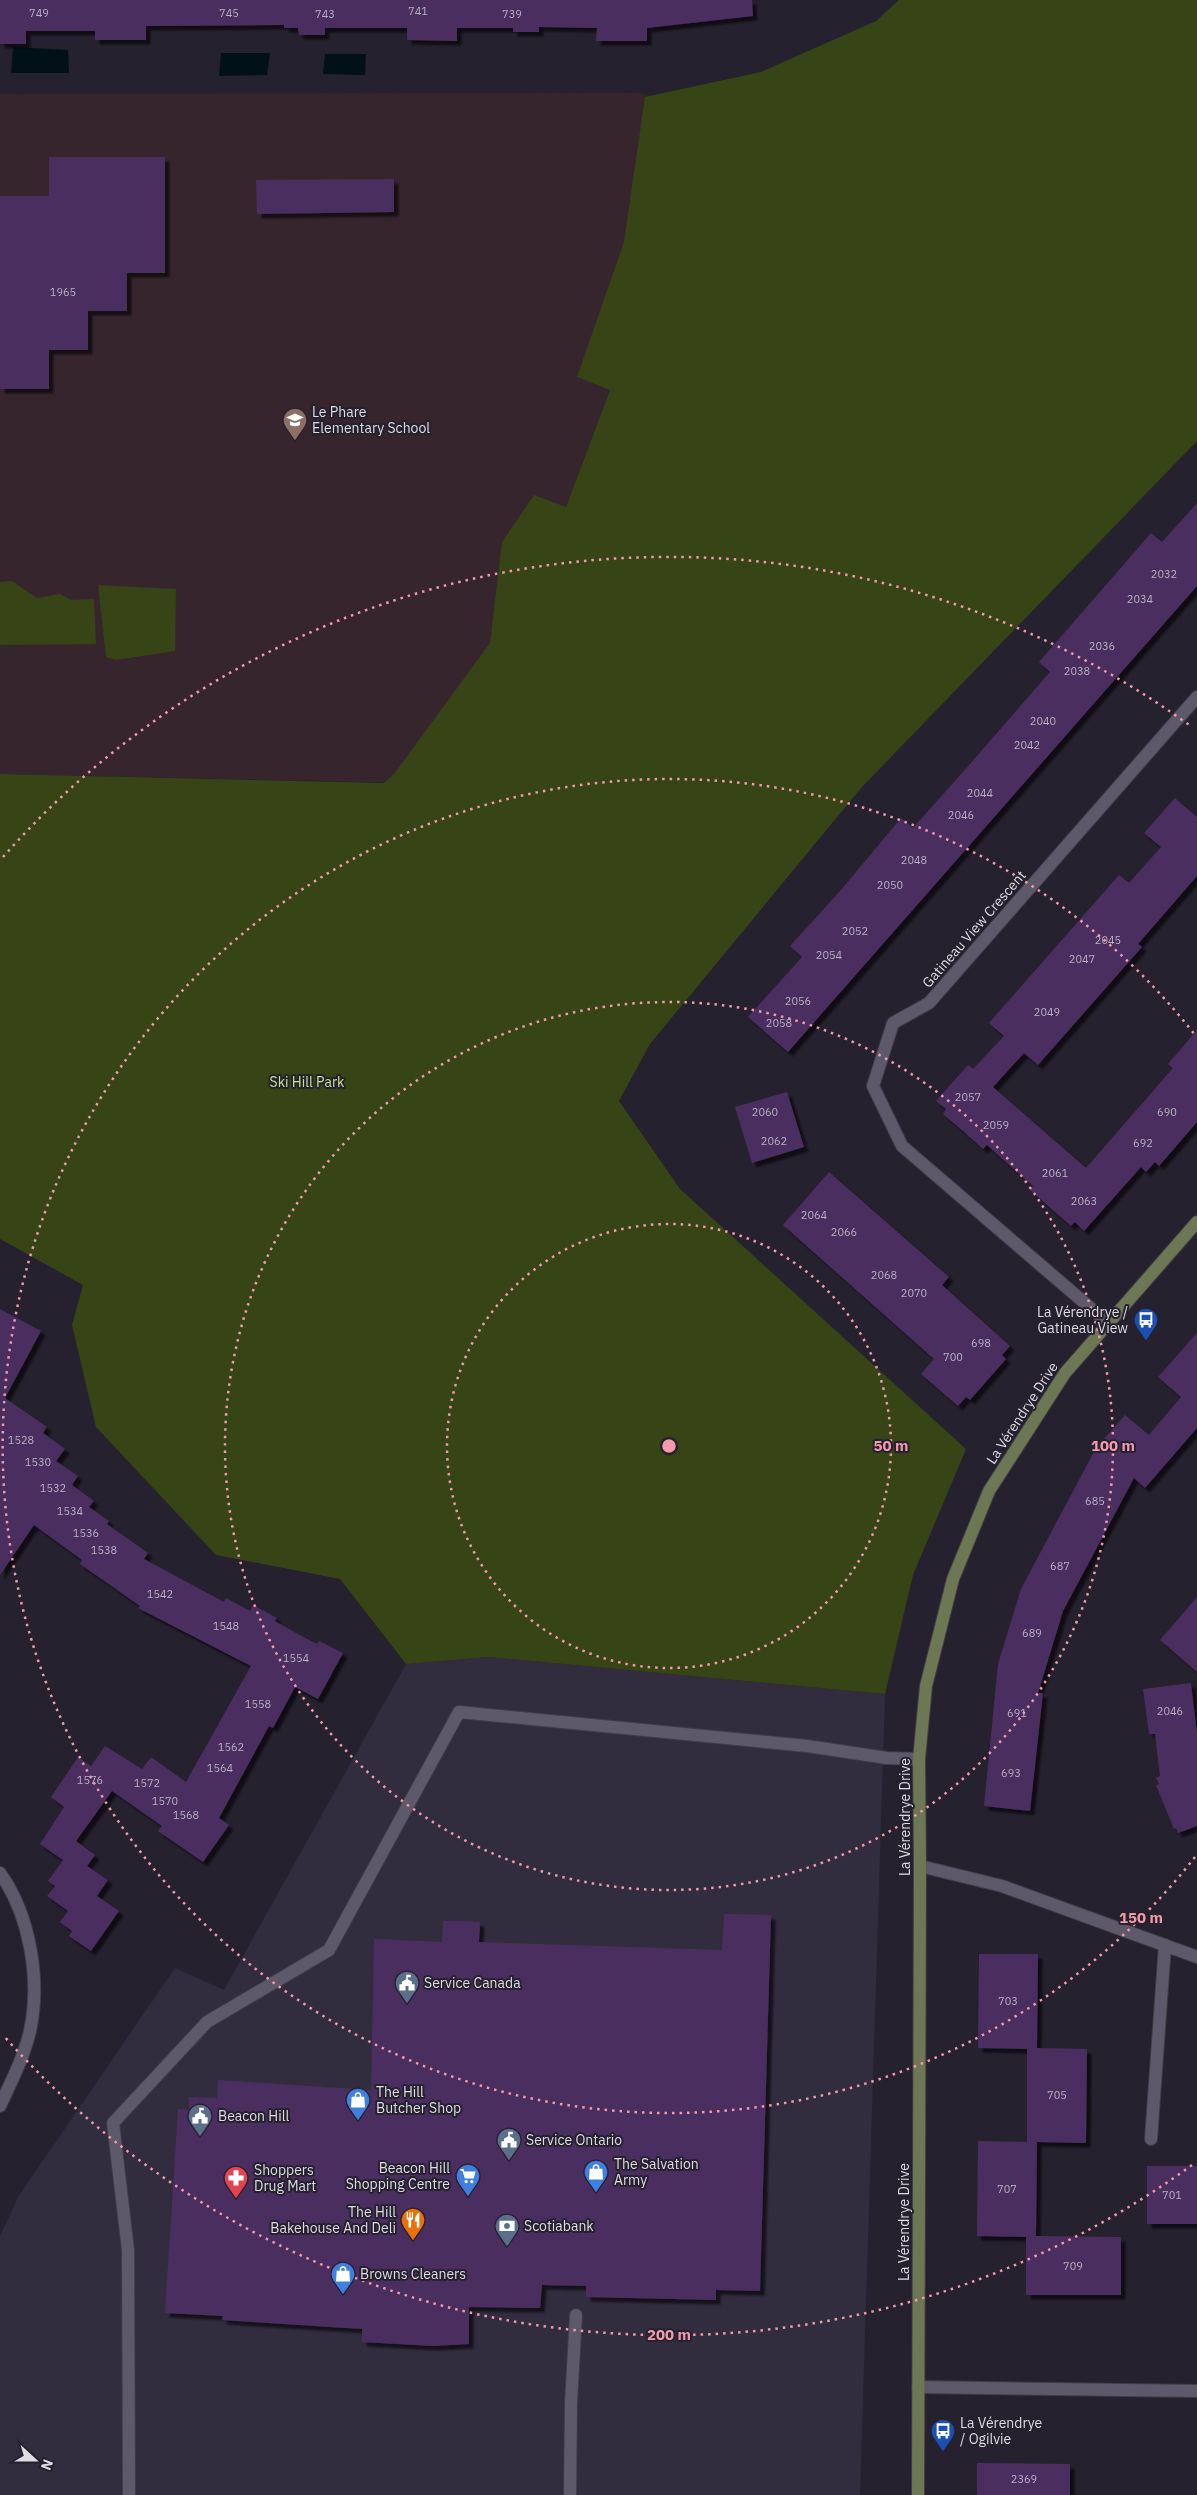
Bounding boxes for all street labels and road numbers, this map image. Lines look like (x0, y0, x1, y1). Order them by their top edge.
street label: Gatineau View Crescent (918, 867, 1030, 991)
street label: La Vérendrye Drive (982, 1358, 1062, 1467)
street label: La Vérendrye Drive (896, 1758, 914, 1876)
street label: La Vérendrye Drive (895, 2163, 913, 2281)

